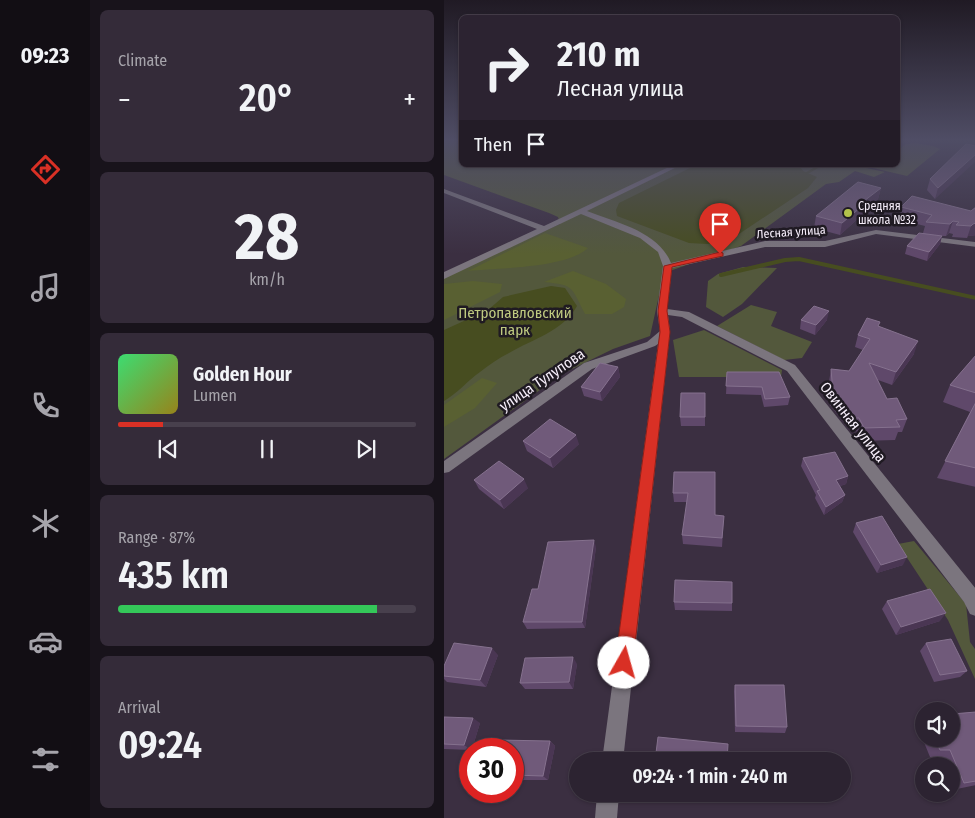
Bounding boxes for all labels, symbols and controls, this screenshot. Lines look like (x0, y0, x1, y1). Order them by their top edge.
text: 210 m (557, 33, 641, 75)
icon: right (474, 35, 539, 100)
text: 09:23 (21, 42, 69, 69)
text: Climate (118, 51, 167, 70)
text: 20° (239, 75, 295, 121)
text: Лесная улица (557, 75, 684, 102)
text: − (118, 83, 131, 116)
text: + (403, 83, 416, 116)
icon: arrive (522, 130, 550, 158)
text: Then (474, 133, 512, 156)
icon: directions (28, 152, 63, 187)
text: 28 (235, 198, 299, 276)
place label: Средняя школа №32 (858, 199, 916, 227)
pin (699, 203, 741, 254)
marker: Средняя школа №32 (842, 207, 854, 219)
icon: arrive (706, 210, 734, 238)
street label: Лесная улица (756, 223, 826, 241)
icon: music (28, 270, 63, 305)
text: km/h (249, 270, 285, 289)
park label: Петропавловский парк (458, 304, 572, 339)
street label: улица Тулупова (496, 345, 588, 415)
text: Golden Hour (193, 363, 292, 386)
street label: Овинная улица (816, 378, 890, 466)
text: Lumen (193, 386, 237, 405)
icon: phone (28, 388, 63, 423)
icon: previous (154, 435, 182, 463)
icon: pause (253, 435, 281, 463)
icon: next (352, 435, 380, 463)
icon: climate (28, 506, 63, 541)
text: Range · 87% (118, 528, 195, 547)
text: 435 km (118, 552, 229, 598)
icon: car (28, 624, 63, 659)
position arrow (597, 636, 649, 688)
text: Arrival (118, 698, 160, 717)
map controls (915, 702, 960, 802)
button: sound (915, 702, 960, 747)
text: 09:24 (118, 722, 202, 768)
speed limit sign: 30 (459, 738, 524, 803)
icon: filters (28, 742, 63, 777)
button: search (915, 757, 960, 802)
text: 09:24 · 1 min · 240 m (632, 765, 788, 788)

